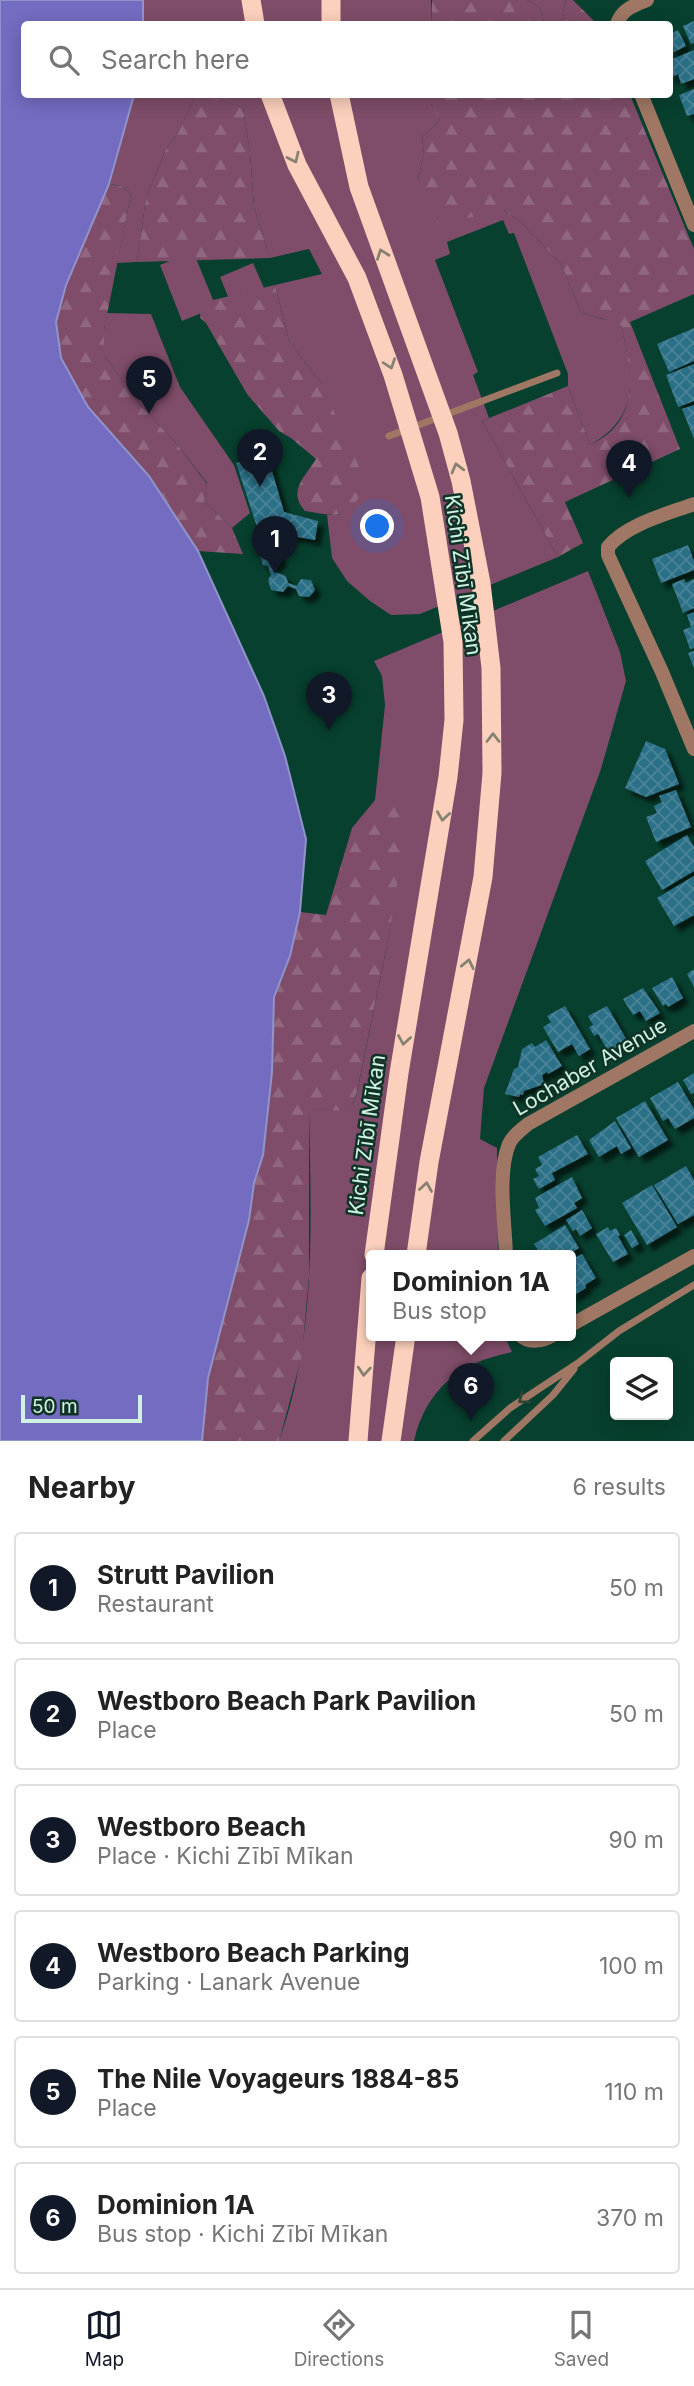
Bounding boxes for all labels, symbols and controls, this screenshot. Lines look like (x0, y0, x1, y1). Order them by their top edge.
search box (21, 21, 673, 98)
icon: search (45, 41, 83, 79)
text: Search here (101, 44, 250, 75)
one-way arrow (286, 151, 300, 163)
one-way arrow (376, 248, 390, 260)
pin: 5 (126, 356, 172, 414)
one-way arrow (382, 358, 396, 370)
pin: 2 (237, 429, 283, 487)
pin: 4 (606, 440, 652, 498)
one-way arrow (451, 463, 466, 475)
street label: Kichi Zībī Mīkan (440, 493, 487, 657)
your location (360, 509, 394, 543)
pin: 1 (252, 516, 298, 574)
pin: 3 (306, 672, 352, 730)
one-way arrow (485, 732, 501, 743)
one-way arrow (435, 810, 450, 822)
one-way arrow (459, 958, 474, 970)
street label: Lochaber Avenue (508, 1012, 671, 1121)
one-way arrow (397, 1034, 412, 1046)
street label: Kichi Zībī Mīkan (343, 1053, 390, 1217)
one-way arrow (418, 1181, 433, 1193)
popup (366, 1250, 576, 1341)
text: Dominion 1A (392, 1266, 550, 1297)
text: Bus stop (392, 1297, 487, 1325)
map controls (610, 1357, 673, 1420)
button: layers (610, 1357, 673, 1420)
pin: 6 (448, 1363, 494, 1421)
one-way arrow (357, 1365, 372, 1376)
one-way arrow (519, 1391, 531, 1403)
scale bar (21, 1392, 142, 1424)
text: 50 m (32, 1395, 78, 1418)
text: Nearby (28, 1469, 136, 1505)
text: 6 results (572, 1473, 666, 1501)
text: Strutt Pavilion (97, 1559, 275, 1590)
text: 1 (48, 1574, 58, 1602)
text: 50 m (609, 1574, 664, 1602)
text: Restaurant (97, 1590, 214, 1618)
text: Westboro Beach Park Pavilion (97, 1685, 476, 1716)
text: 2 (46, 1700, 60, 1728)
text: 50 m (609, 1700, 664, 1728)
text: Place (97, 1716, 157, 1744)
text: Westboro Beach (97, 1811, 306, 1842)
text: 3 (46, 1826, 60, 1854)
text: 90 m (609, 1826, 664, 1854)
text: Place · Kichi Zībī Mīkan (97, 1842, 354, 1870)
text: Westboro Beach Parking (97, 1937, 410, 1968)
text: 4 (45, 1952, 61, 1980)
text: 100 m (599, 1952, 664, 1980)
text: Parking · Lanark Avenue (97, 1968, 360, 1996)
text: The Nile Voyageurs 1884-85 (97, 2063, 459, 2094)
text: 5 (46, 2078, 60, 2106)
text: 110 m (604, 2078, 664, 2106)
text: Place (97, 2094, 157, 2122)
text: Dominion 1A (97, 2189, 255, 2220)
text: 6 (46, 2204, 60, 2232)
text: 370 m (596, 2204, 664, 2232)
text: Bus stop · Kichi Zībī Mīkan (97, 2220, 388, 2248)
tab: Map (85, 2306, 124, 2371)
tab: Directions (294, 2306, 384, 2371)
tab: Saved (554, 2306, 609, 2371)

